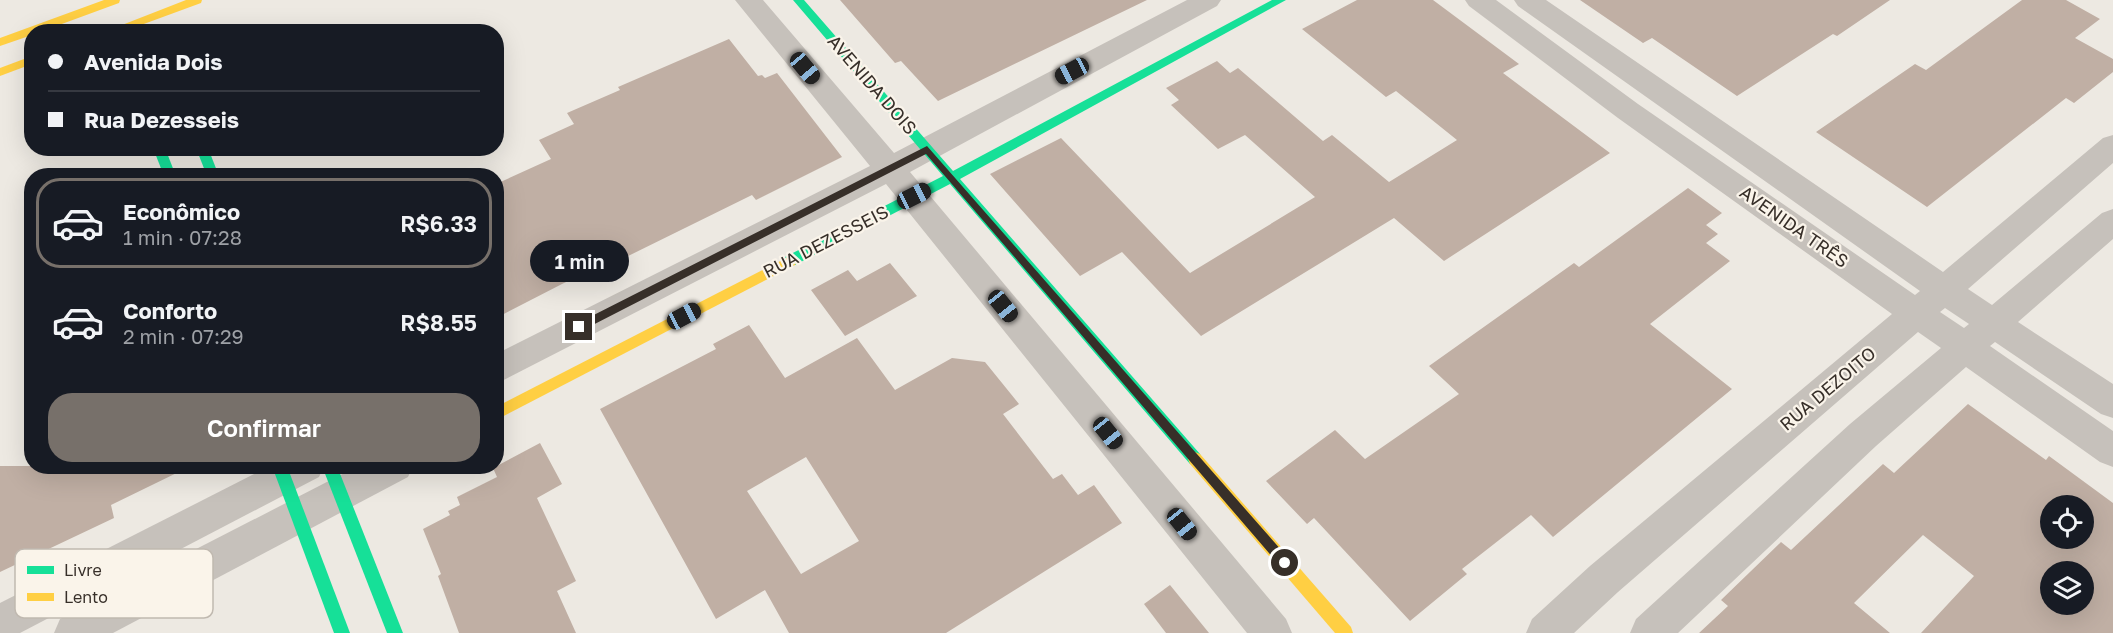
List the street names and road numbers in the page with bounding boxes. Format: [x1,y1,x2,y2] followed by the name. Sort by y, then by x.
[824,30,922,139] street label: AVENIDA DOIS
[1736,181,1853,272] street label: AVENIDA TRÊS
[759,200,892,282] street label: RUA DEZESSEIS
[1775,342,1880,435] street label: RUA DEZOITO

